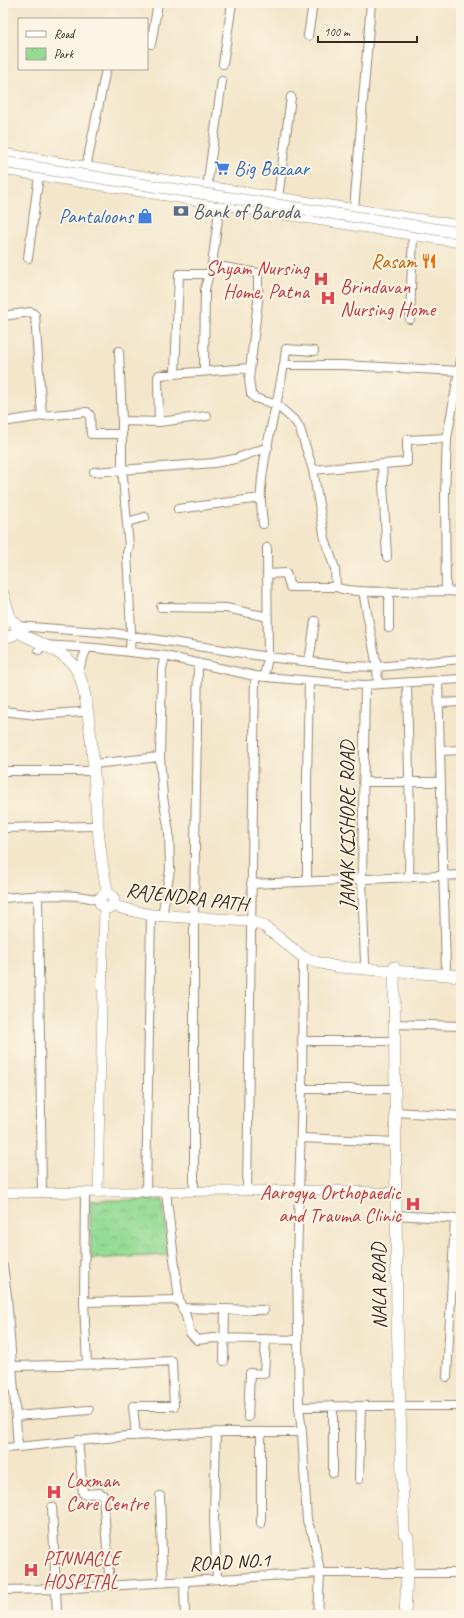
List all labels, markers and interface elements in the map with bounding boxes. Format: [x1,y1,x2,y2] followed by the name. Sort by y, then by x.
[18,18,148,70] legend
[318,18,417,44] scale bar
[324,24,351,40] text: 100 m
[54,26,76,42] text: Road
[54,46,75,62] text: Park
[234,156,311,181] place label: Big Bazaar
[213,159,231,177] supermarket icon: Big Bazaar
[193,199,302,224] place label: Bank of Baroda
[172,202,190,220] bank icon: Bank of Baroda
[59,204,135,229] place label: Pantaloons
[136,207,154,225] shop icon: Pantaloons
[371,249,419,274] place label: Rasam
[420,252,438,270] restaurant icon: Rasam
[205,256,311,304] place label: Shyam Nursing Home, Patna
[312,270,330,288] hospital icon: Shyam Nursing Home, Patna
[340,274,437,322] place label: Brindavan Nursing Home
[319,289,337,307] hospital icon: Brindavan Nursing Home
[335,738,360,910] street label: JANAK KISHORE ROAD
[125,877,252,917] street label: RAJENDRA PATH
[260,1180,402,1228] place label: Aarogya Orthopaedic and Trauma Clinic
[404,1195,422,1213] hospital icon: Aarogya Orthopaedic and Trauma Clinic
[366,1242,392,1329] street label: NALA ROAD
[66,1468,150,1516] place label: Laxman Care Centre
[45,1483,63,1501] hospital icon: Laxman Care Centre
[43,1546,123,1594] place label: PINNACLE HOSPITAL
[189,1547,272,1577] street label: ROAD NO.1
[22,1561,40,1579] hospital icon: PINNACLE HOSPITAL

